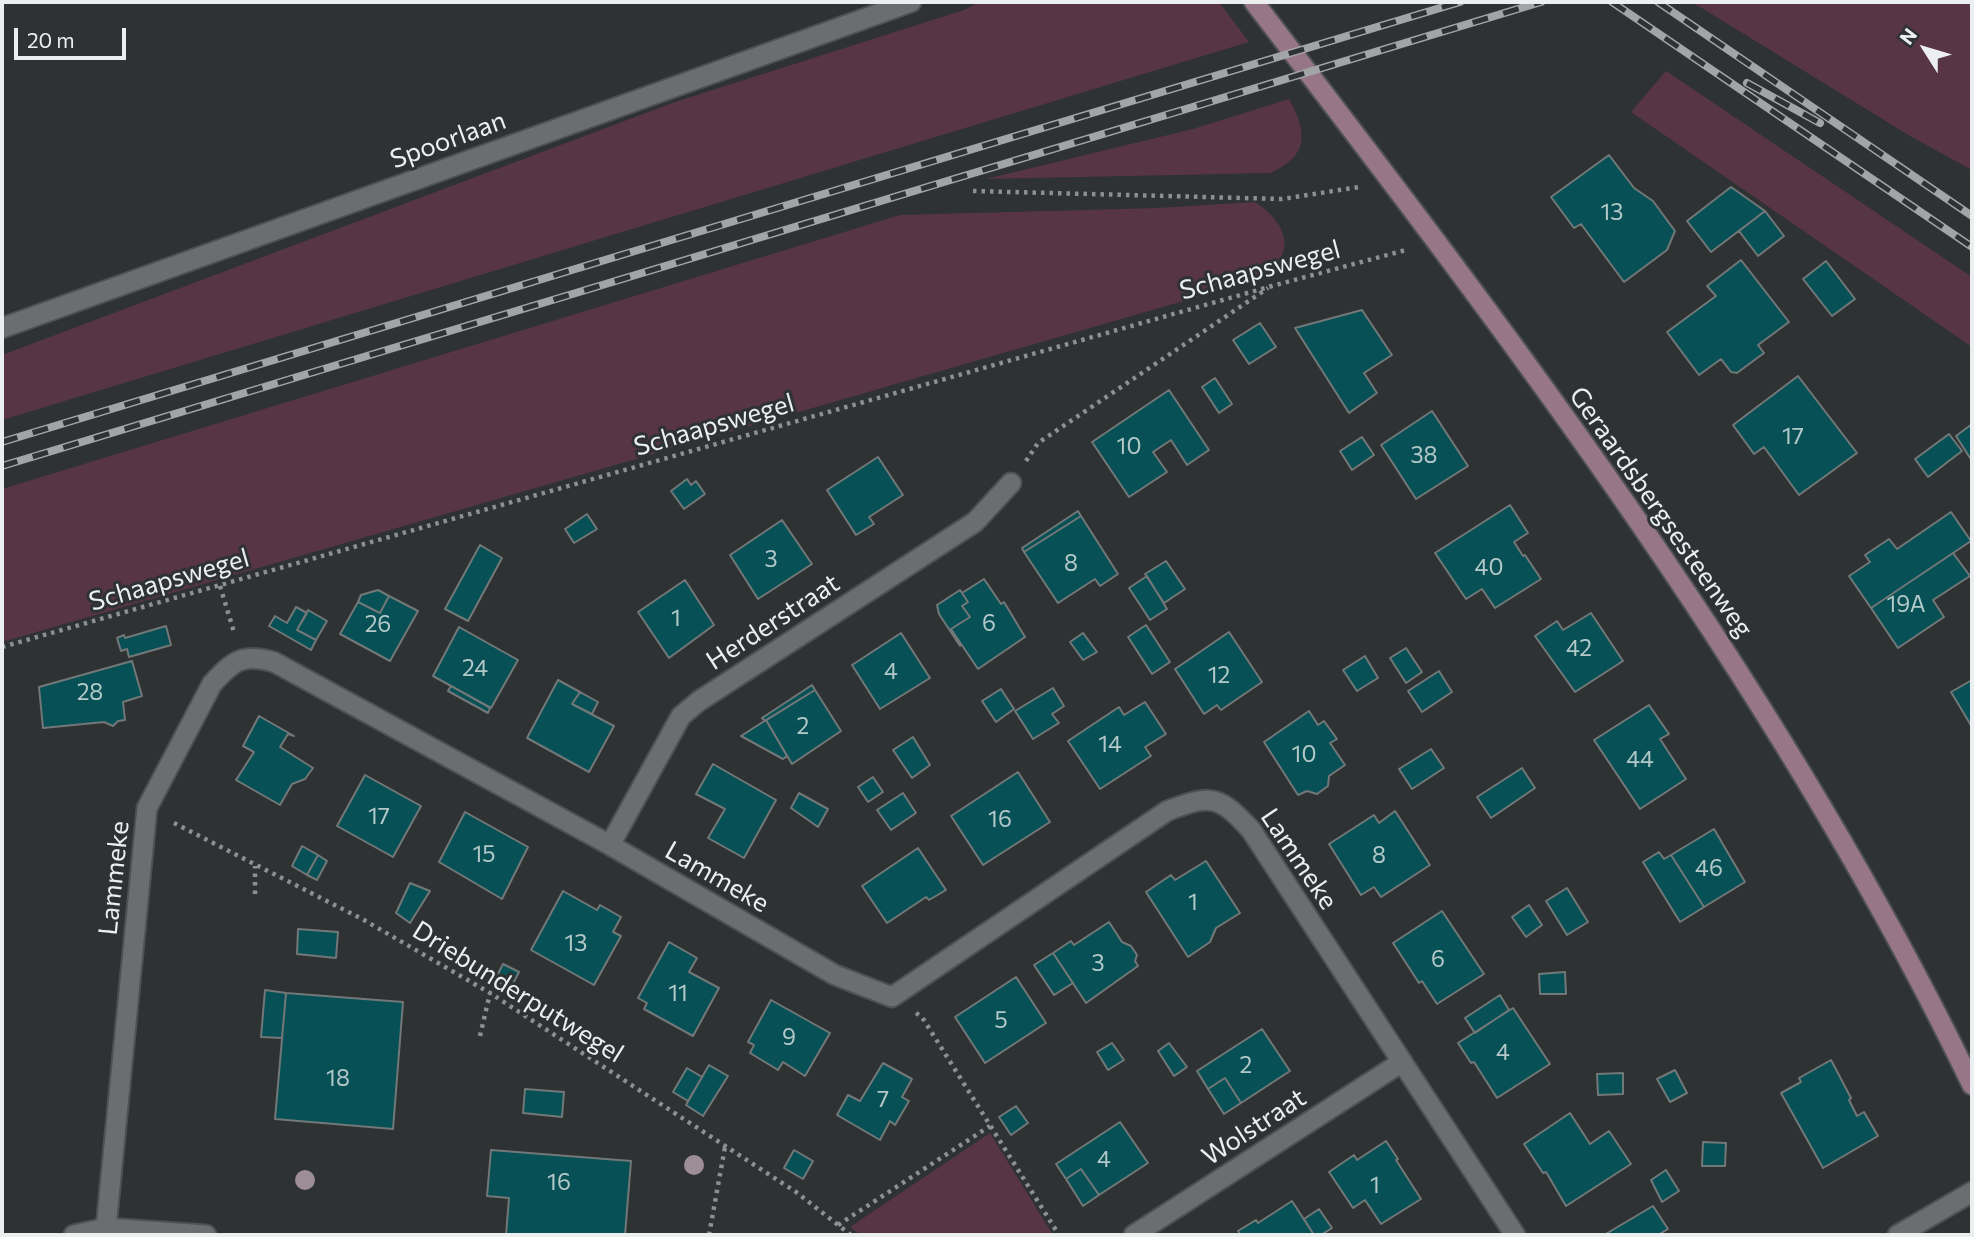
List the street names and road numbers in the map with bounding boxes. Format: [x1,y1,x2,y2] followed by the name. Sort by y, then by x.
[386,105,510,175] street label: Spoorlaan
[1176,234,1344,306] street label: Schaapswegel
[1563,381,1759,643] street label: Geraardsbergsesteenweg
[630,387,798,463] street label: Schaapswegel
[85,542,253,618] street label: Schaapswegel
[701,567,845,677] street label: Herderstraat
[1254,803,1344,915] street label: Lammeke
[92,819,136,937] street label: Lammeke
[659,835,775,919] street label: Lammeke
[407,914,629,1070] street label: Driebunderputwegel
[1196,1082,1312,1172] street label: Wolstraat

